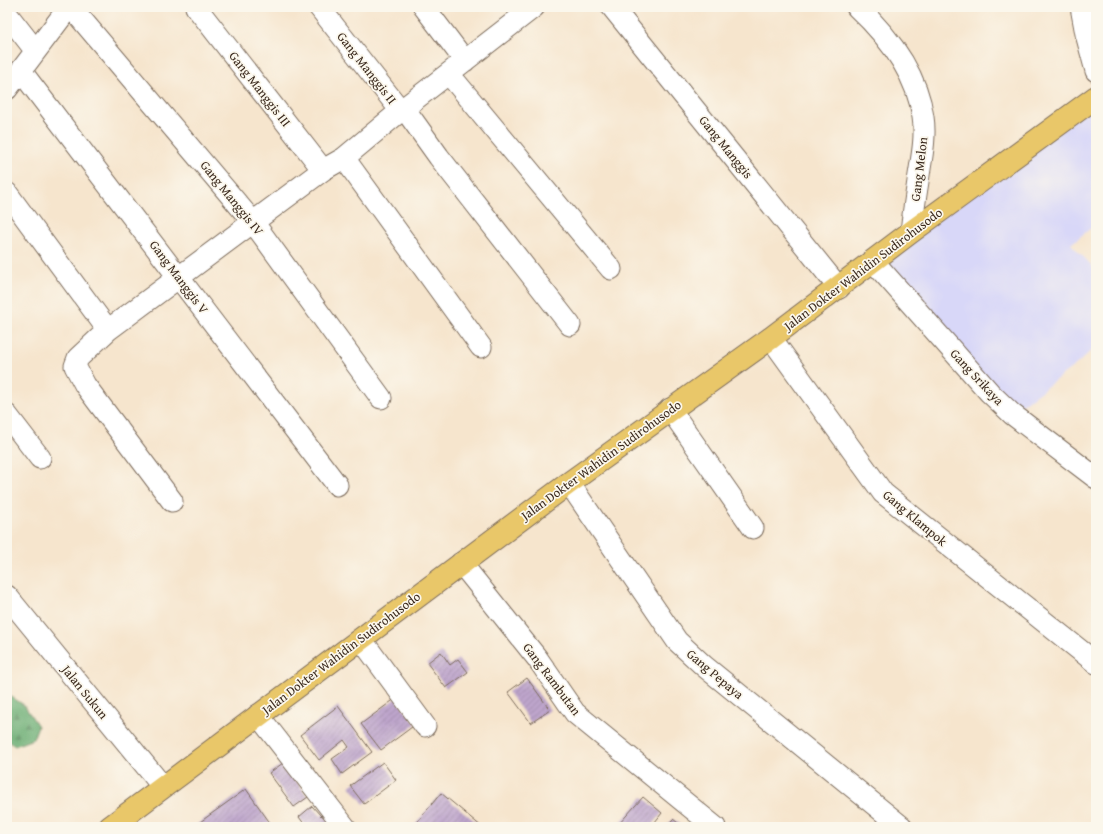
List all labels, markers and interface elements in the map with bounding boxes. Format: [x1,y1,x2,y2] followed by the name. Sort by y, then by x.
[333,28,401,108] street label: Gang Manggis II
[224,47,296,131] street label: Gang Manggis III
[695,111,757,183] street label: Gang Manggis
[906,135,932,202] street label: Gang Melon
[196,156,269,240] street label: Gang Manggis IV
[778,203,947,336] street label: Jalan Dokter Wahidin Sudirohusodo
[145,236,213,318] street label: Gang Manggis V
[946,345,1009,410] street label: Gang Srikaya
[515,395,685,526] street label: Jalan Dokter Wahidin Sudirohusodo
[879,485,952,551] street label: Gang Klampok
[256,587,425,720] street label: Jalan Dokter Wahidin Sudirohusodo
[518,639,586,720] street label: Gang Rambutan
[682,645,748,704] street label: Gang Pepaya
[56,659,113,724] street label: Jalan Sukun

